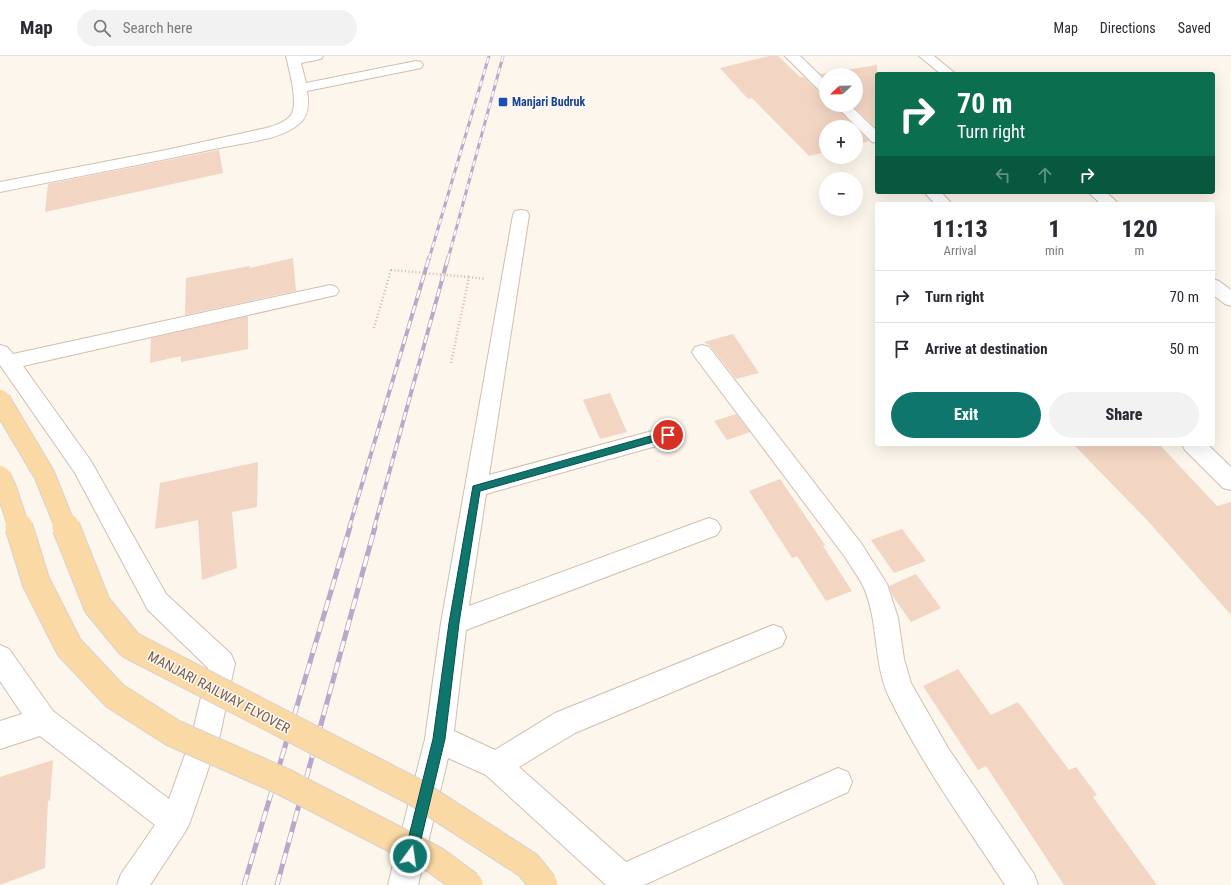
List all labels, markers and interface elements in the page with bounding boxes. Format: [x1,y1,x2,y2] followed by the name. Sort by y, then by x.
[77,10,357,46] search box
[20,16,53,39] text: Map
[91,17,113,39] icon: search
[123,19,193,37] text: Search here
[1054,20,1078,36] text: Map
[1100,20,1156,36] text: Directions
[1178,20,1211,36] text: Saved
[819,68,863,112] north arrow
[819,68,863,216] map controls
[957,87,1013,120] text: 70 m
[891,88,943,140] icon: right
[512,95,585,109] place label: Manjari Budruk
[497,96,509,108] marker: Manjari Budruk
[819,120,863,164] button: +
[957,121,1025,142] text: Turn right
[992,164,1014,186] icon: left
[1034,164,1056,186] icon: ahead
[1076,164,1098,186] icon: right
[819,172,863,216] button: −
[932,215,988,243] text: 11:13
[1048,215,1061,243] text: 1
[1121,215,1158,243] text: 120
[943,243,977,258] text: Arrival
[1045,243,1064,258] text: min
[1135,243,1144,258] text: m
[891,286,913,308] icon: right
[925,288,984,306] text: Turn right
[1169,288,1199,306] text: 70 m
[891,338,913,360] icon: arrive
[925,340,1048,358] text: Arrive at destination
[1169,340,1199,358] text: 50 m
[891,392,1041,438] button: Exit
[1049,392,1199,438] button: Share
[651,418,685,452] pin
[657,424,679,446] icon: arrive
[145,648,293,737] street label: MANJARI RAILWAY FLYOVER
[389,835,431,877] position arrow

